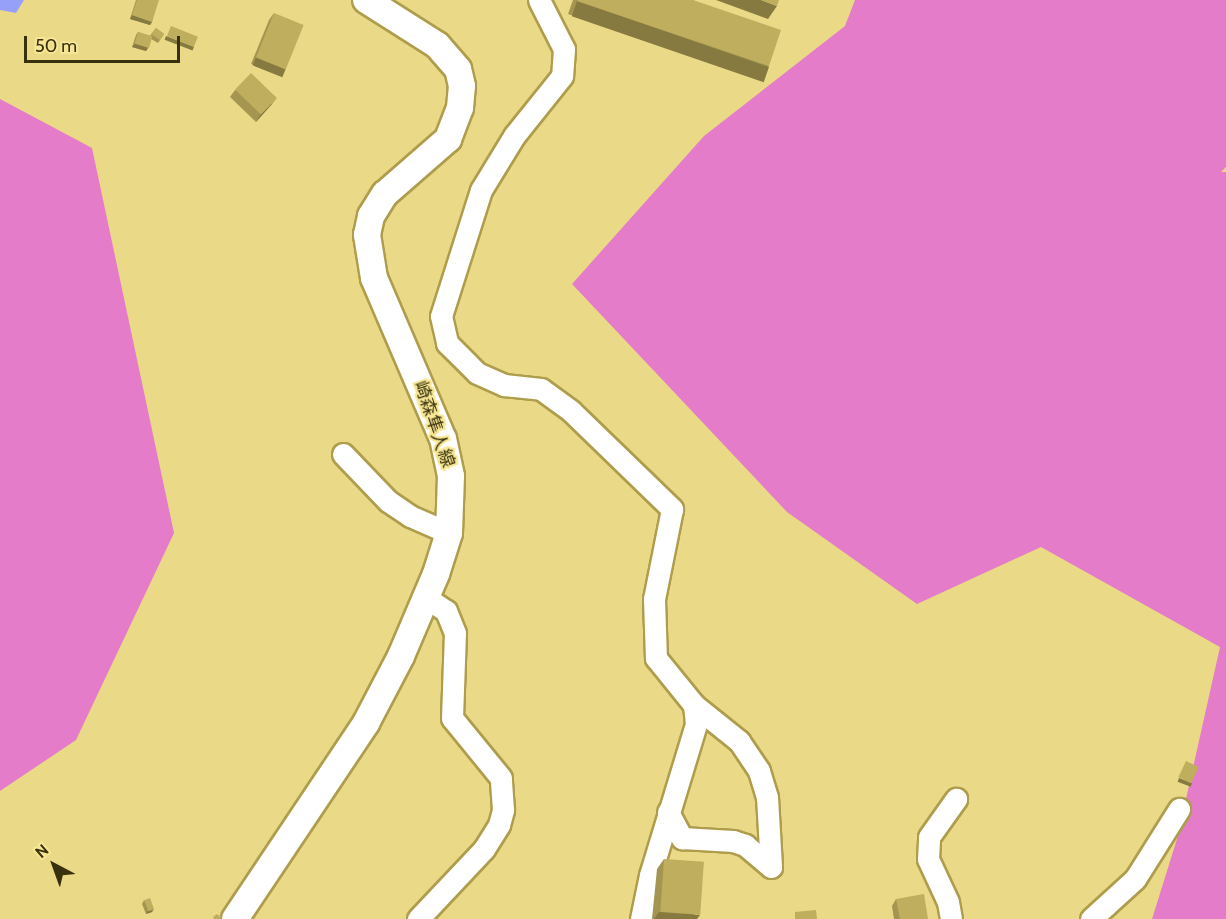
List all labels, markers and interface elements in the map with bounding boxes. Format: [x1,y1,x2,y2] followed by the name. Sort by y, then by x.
[27,24,183,62] scale bar
[35,35,77,57] text: 50 m
[409,378,459,470] street label: 崎森隼人線
[24,835,84,895] north arrow
[31,840,52,862] text: N

